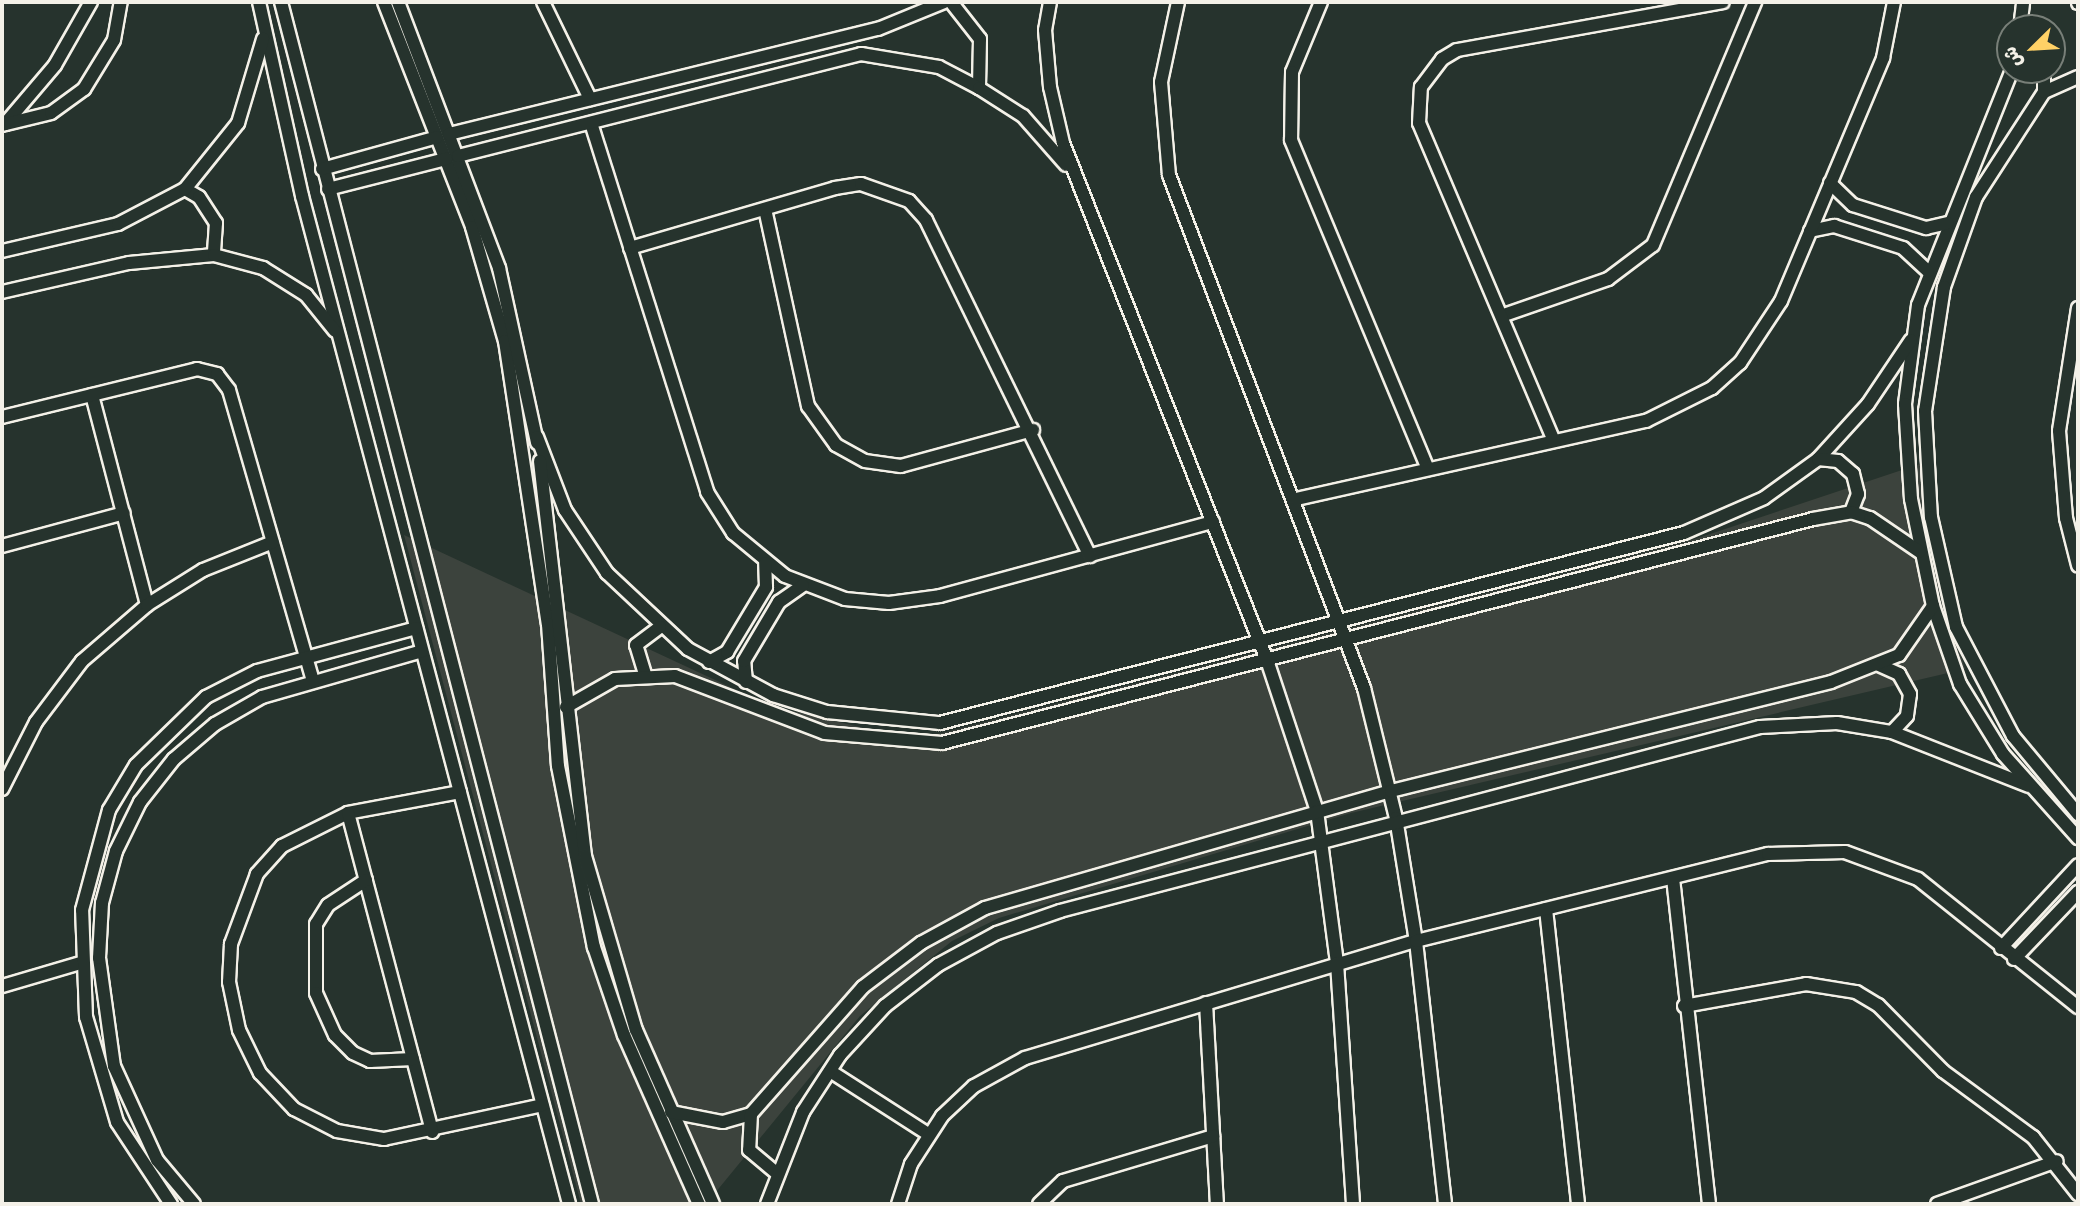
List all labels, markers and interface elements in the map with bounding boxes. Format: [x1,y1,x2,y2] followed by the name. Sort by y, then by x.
[1996,14,2066,84] north arrow
[1998,42,2029,72] text: ش

